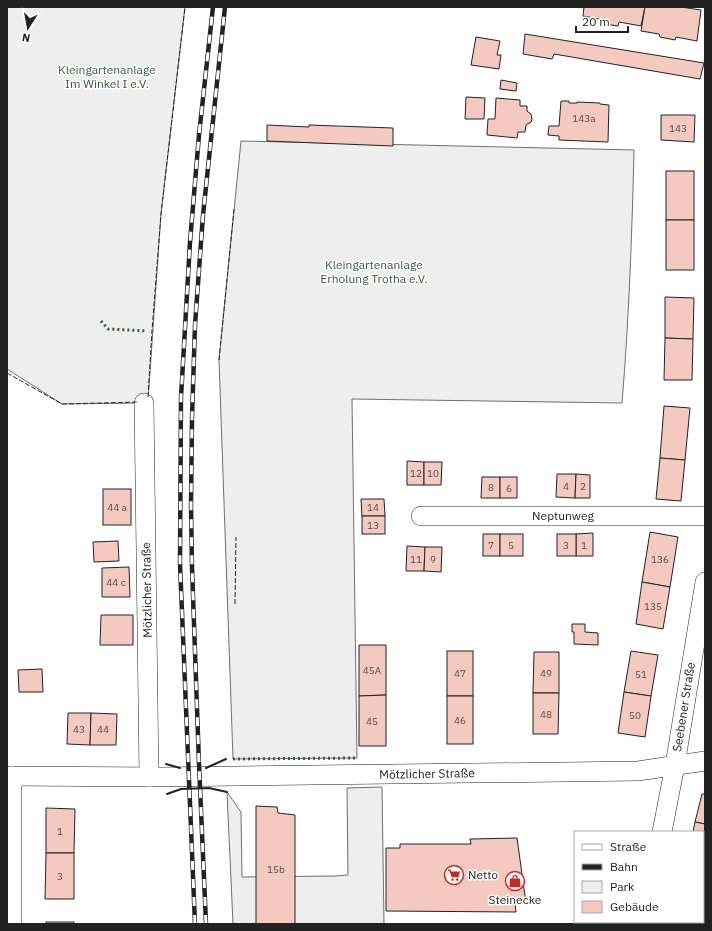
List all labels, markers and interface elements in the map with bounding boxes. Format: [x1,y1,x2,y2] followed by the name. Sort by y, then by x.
[8,8,48,48] north arrow
[576,8,628,34] scale bar
[582,14,610,29] text: 20 m
[21,30,31,45] text: N
[58,62,156,91] park label: Kleingartenanlage Im Winkel I e.V.
[572,112,596,125] house number: 143a
[669,122,687,135] house number: 143
[320,257,428,286] park label: Kleingartenanlage Erholung Trotha e.V.
[410,467,422,480] house number: 12
[427,467,439,480] house number: 10
[563,480,569,493] house number: 4
[580,480,586,493] house number: 2
[488,481,494,494] house number: 8
[506,482,512,495] house number: 6
[107,501,128,514] house number: 44 a
[367,501,379,514] house number: 14
[532,508,595,523] street label: Neptunweg
[367,519,379,532] house number: 13
[488,539,494,552] house number: 7
[508,539,514,552] house number: 5
[563,539,569,552] house number: 3
[581,539,587,552] house number: 1
[138,542,155,638] street label: Mötzlicher Straße
[410,553,422,566] house number: 11
[430,553,436,566] house number: 9
[651,553,669,566] house number: 136
[106,576,126,589] house number: 44 c
[644,600,662,613] house number: 135
[669,661,698,753] street label: Seebener Straße
[363,664,382,677] house number: 45A
[454,667,466,680] house number: 47
[540,667,552,680] house number: 49
[635,668,647,681] house number: 51
[540,708,552,721] house number: 48
[629,709,641,722] house number: 50
[454,714,466,727] house number: 46
[366,715,378,728] house number: 45
[73,723,85,736] house number: 43
[97,723,109,736] house number: 44
[379,765,475,782] street label: Mötzlicher Straße
[57,825,63,838] house number: 1
[574,831,704,923] legend
[610,839,647,854] text: Straße
[610,859,638,874] text: Bahn
[267,863,285,876] house number: 15b
[443,864,465,886] supermarket icon: Netto
[468,867,498,882] place label: Netto
[57,870,63,883] house number: 3
[504,870,526,892] shop icon: Steinecke
[610,879,635,894] text: Park
[489,892,542,907] place label: Steinecke
[610,899,659,914] text: Gebäude

